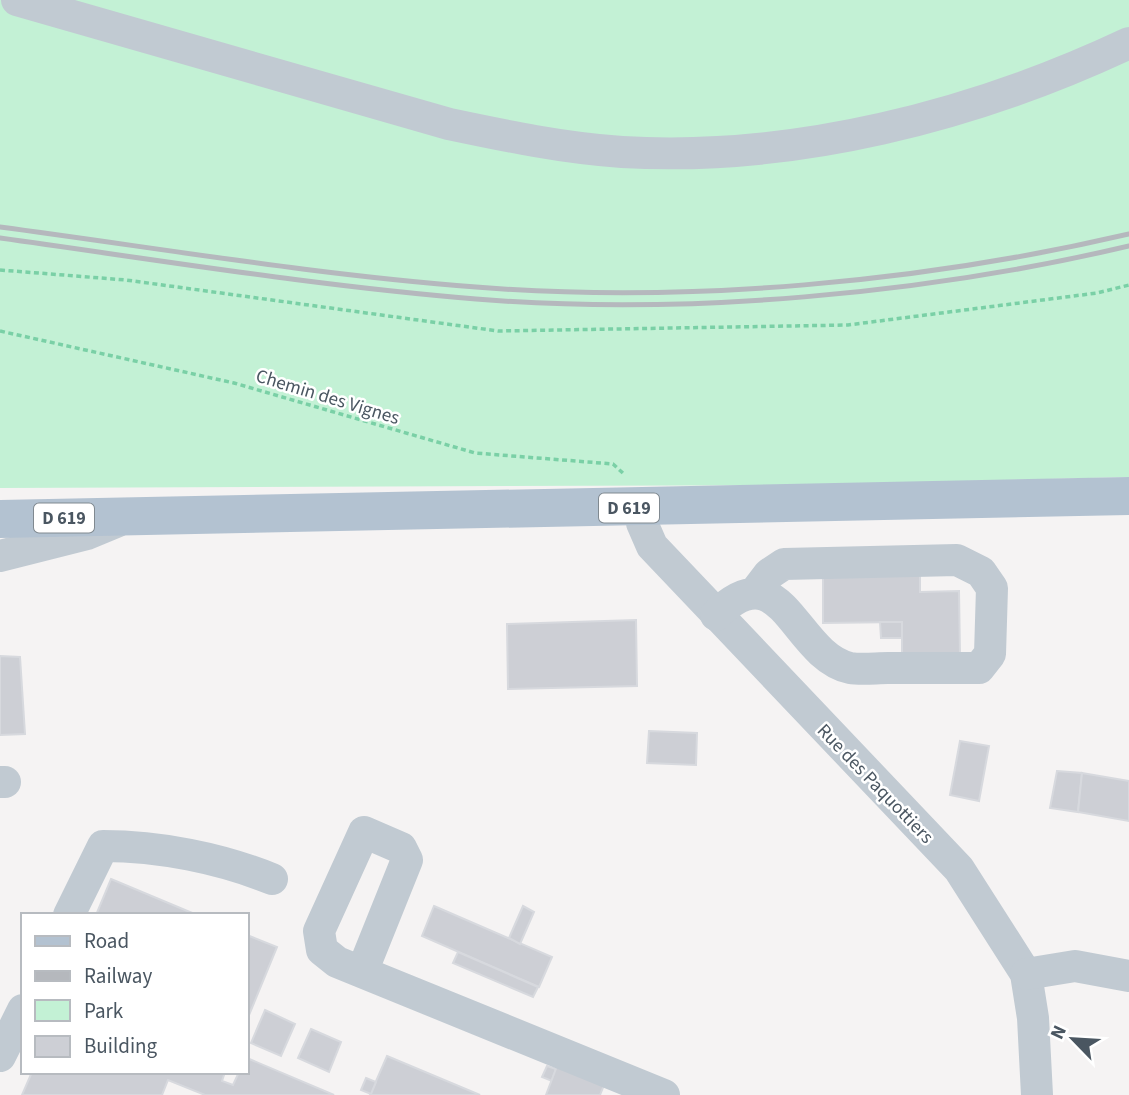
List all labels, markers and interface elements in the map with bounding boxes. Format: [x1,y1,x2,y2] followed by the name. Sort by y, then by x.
[252,363,403,432] street label: Chemin des Vignes
[599,494,659,522] road number: D 619
[34,504,94,532] road number: D 619
[810,718,939,850] street label: Rue des Paquottiers
[21,913,248,1074] legend
[84,926,129,956] text: Road
[84,961,152,991] text: Railway
[84,996,124,1026] text: Park
[1038,1004,1108,1074] north arrow
[1044,1021,1074,1044] text: N
[84,1031,158,1061] text: Building

